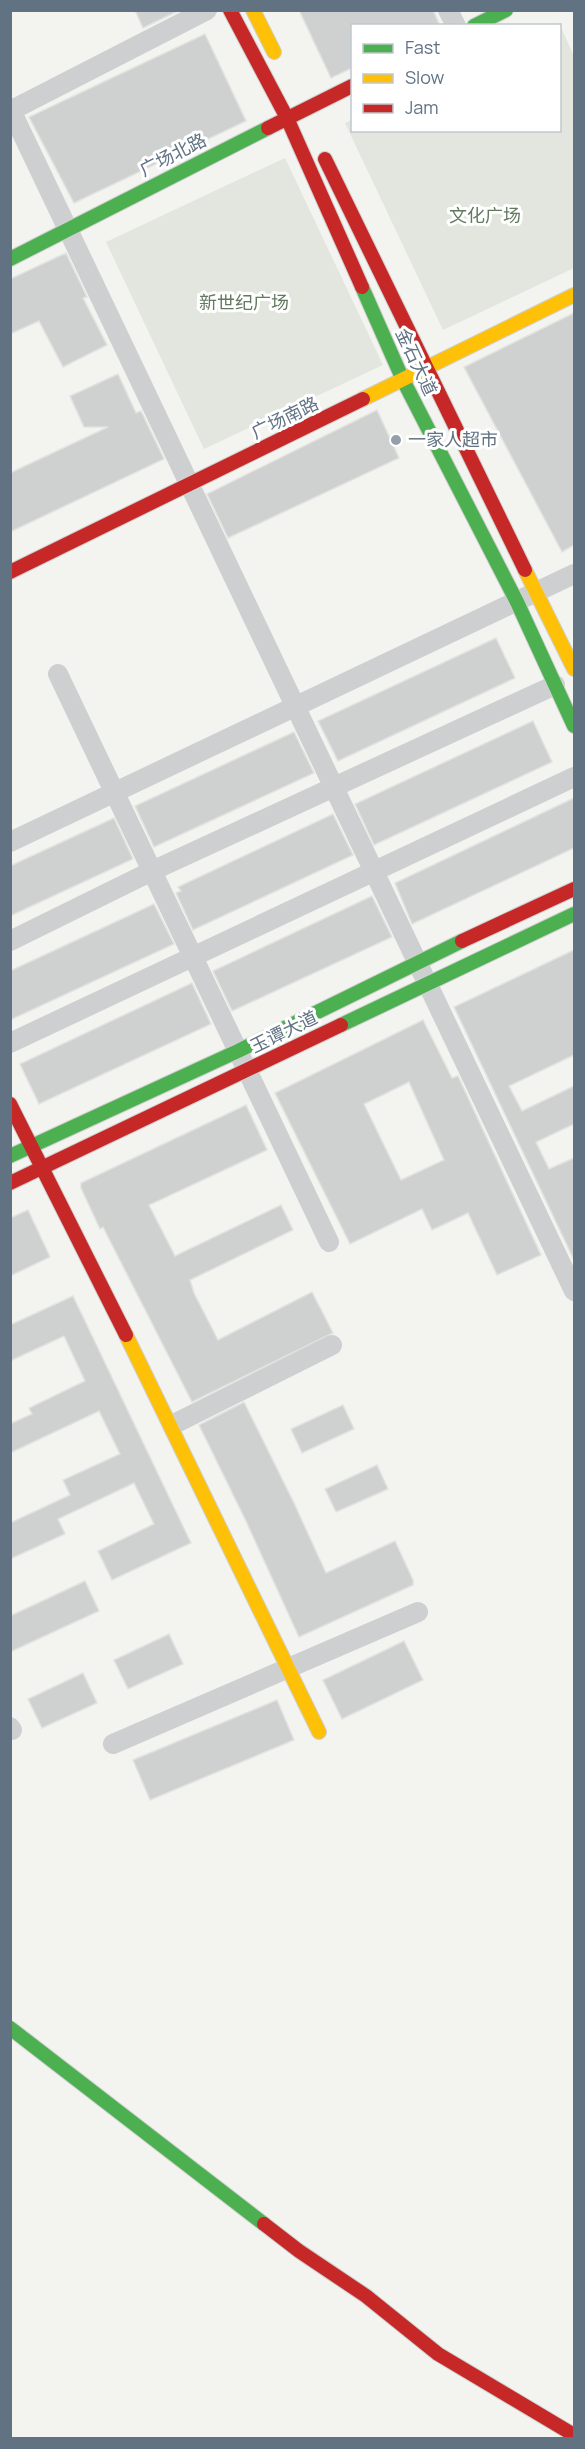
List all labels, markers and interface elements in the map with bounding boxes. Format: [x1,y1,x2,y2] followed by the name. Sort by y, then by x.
[351,24,561,132] legend
[405,35,440,59] text: Fast
[405,65,445,89] text: Slow
[405,95,439,119] text: Jam
[135,127,210,181] street label: 广场北路
[449,203,521,227] park label: 文化广场
[199,290,289,314] park label: 新世纪广场
[391,324,443,399] street label: 金石大道
[247,391,322,444] street label: 广场南路
[408,427,498,451] place label: 一家人超市
[389,433,403,447] marker: 一家人超市
[246,1005,321,1058] street label: 玉谭大道

